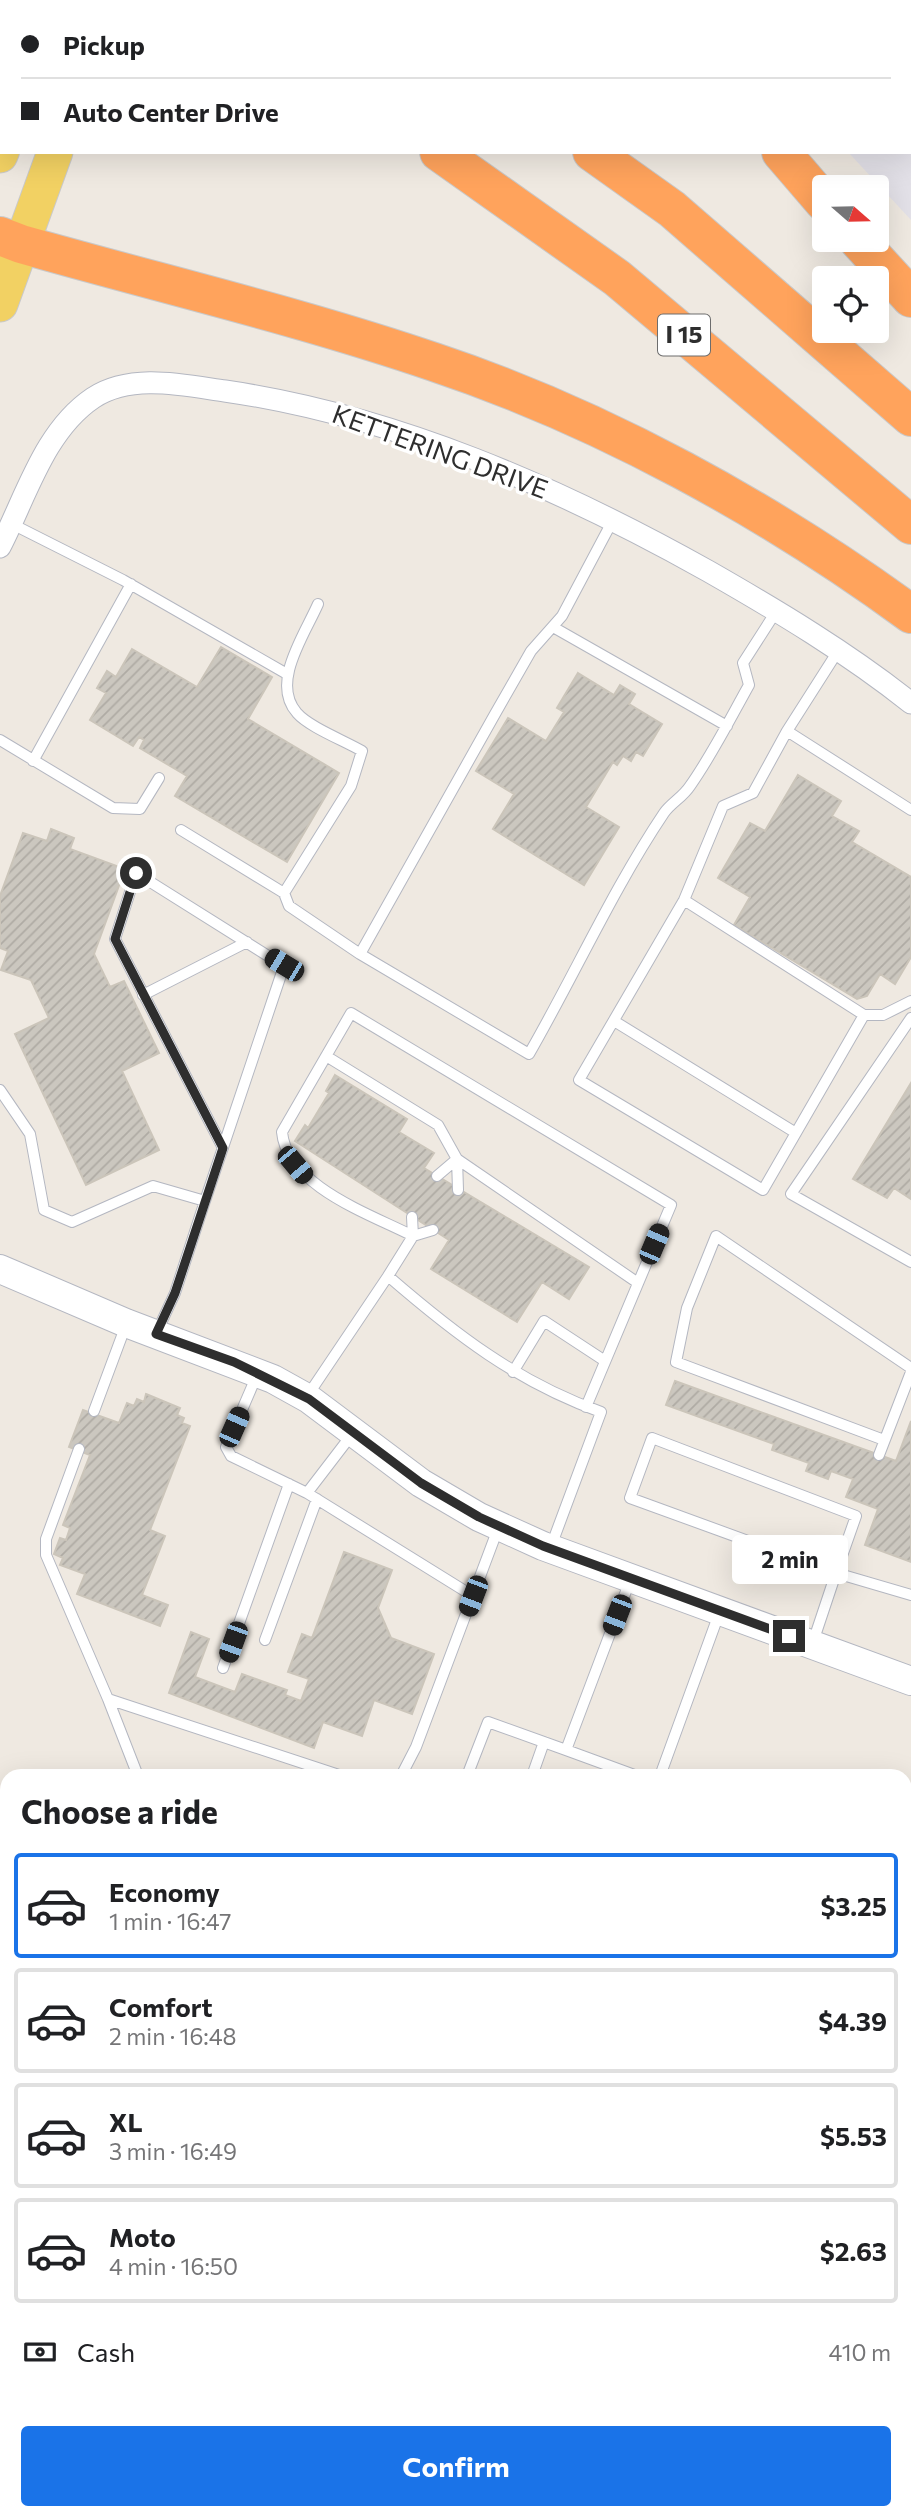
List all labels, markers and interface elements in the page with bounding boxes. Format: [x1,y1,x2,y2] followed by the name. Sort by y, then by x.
[63,29,145,60] text: Pickup
[63,96,279,127] text: Auto Center Drive
[812,175,889,252] north arrow
[812,175,889,343] map controls
[812,266,889,343] button: locate
[658,314,710,356] road number: I 15
[329,397,553,504] street label: KETTERING DRIVE
[120,857,152,889] route start
[261,945,308,985] car
[274,1142,317,1188] car
[637,1221,672,1267] car
[216,1404,253,1450] car
[731,1534,847,1584] callout: 2 min
[761,1545,819,1573] text: 2 min
[456,1573,491,1619] car
[600,1592,635,1638] car
[216,1619,251,1665] car
[773,1620,805,1652] route end
[21,1791,218,1831] text: Choose a ride
[25,1874,88,1937] icon: car
[109,1876,220,1907] text: Economy
[820,1890,887,1921] text: $3.25
[109,1907,231,1935] text: 1 min · 16:47
[25,1989,88,2052] icon: car
[109,1991,212,2022] text: Comfort
[818,2005,887,2036] text: $4.39
[109,2022,237,2050] text: 2 min · 16:48
[25,2104,88,2167] icon: car
[109,2106,143,2137] text: XL
[820,2120,887,2151] text: $5.53
[109,2137,237,2165] text: 3 min · 16:49
[25,2219,88,2282] icon: car
[109,2221,176,2252] text: Moto
[820,2235,887,2266] text: $2.63
[109,2252,238,2280] text: 4 min · 16:50
[21,2333,59,2371] icon: cash
[77,2336,135,2367] text: Cash
[829,2338,891,2366] text: 410 m
[21,2426,891,2506] button: Confirm

